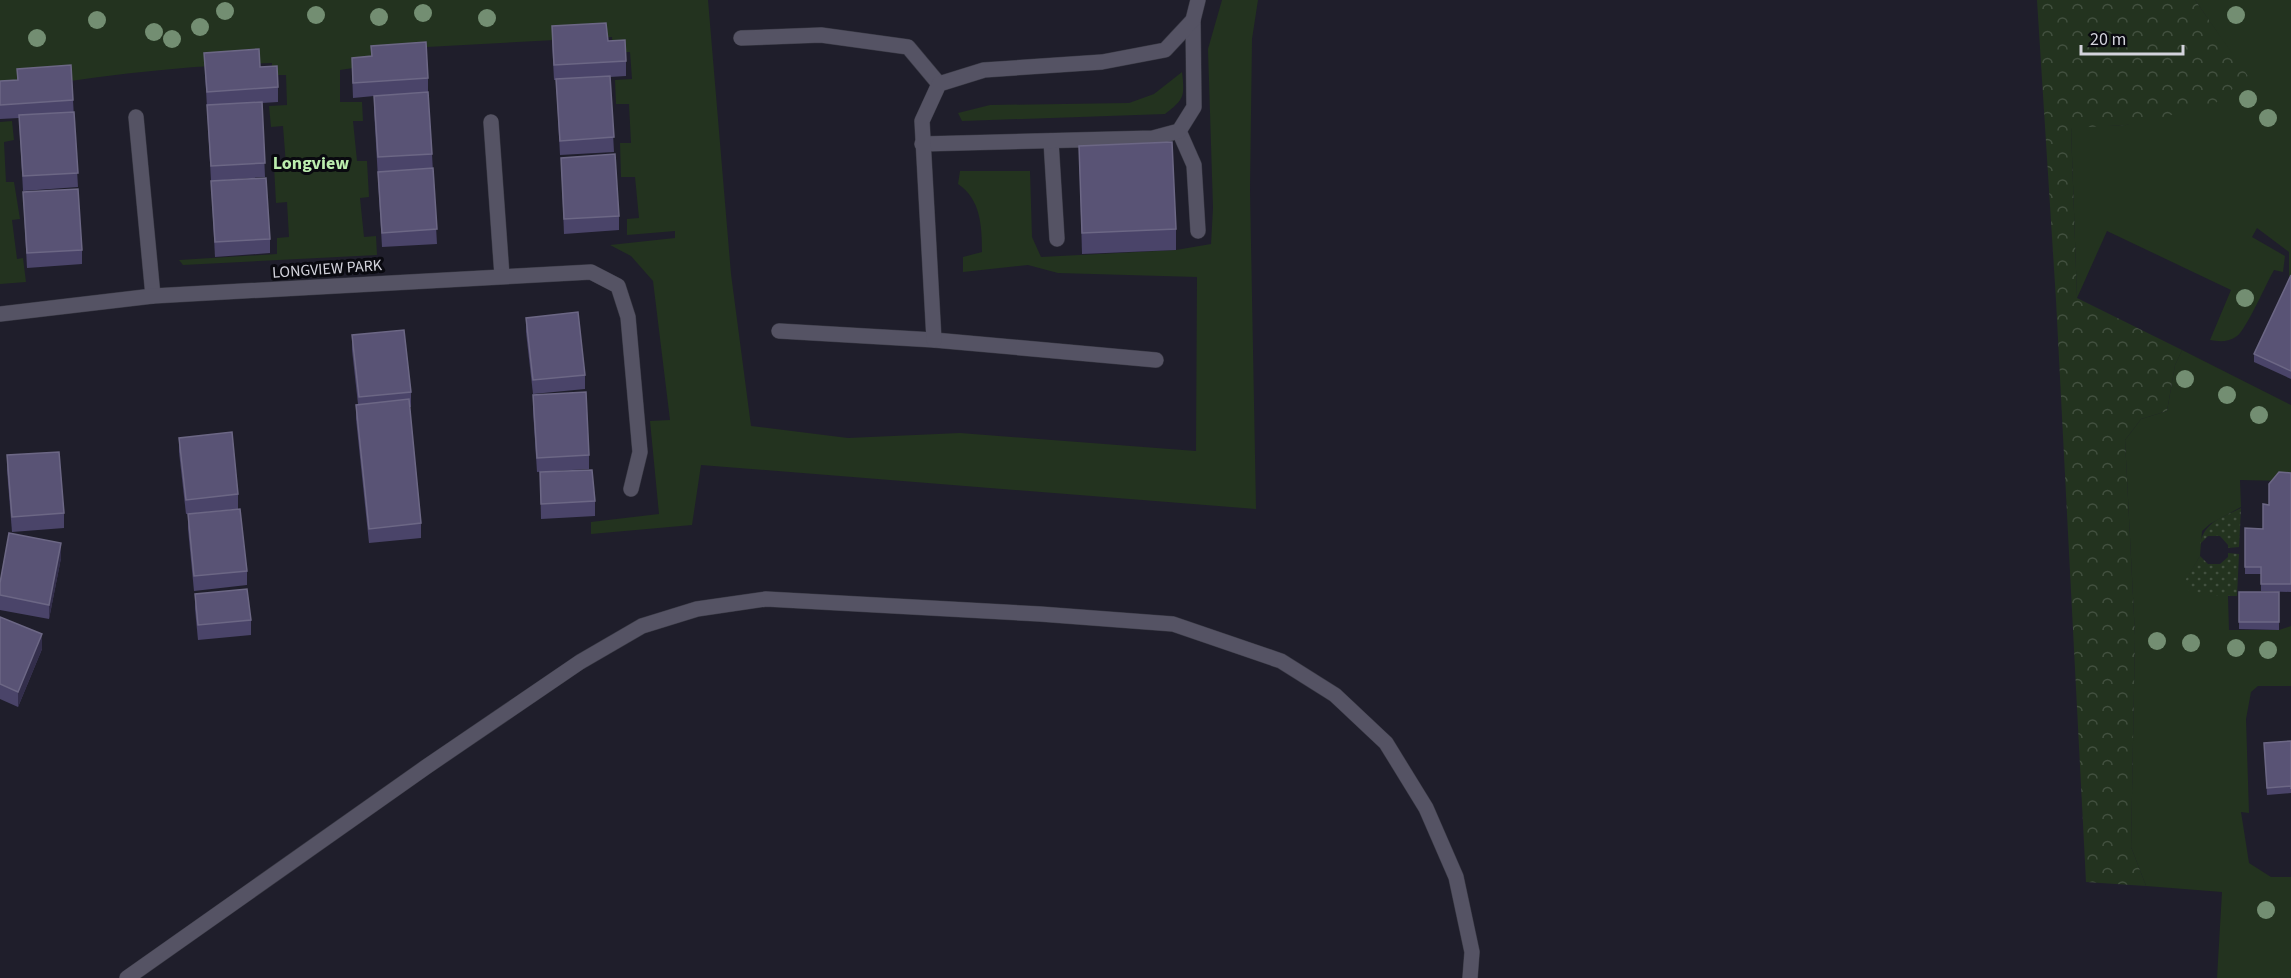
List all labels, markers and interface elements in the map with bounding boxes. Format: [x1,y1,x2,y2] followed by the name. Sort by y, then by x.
[2081,18,2183,56] scale bar
[2090,27,2126,52] text: 20 m
[273,151,349,176] district label: Longview
[271,254,383,284] street label: LONGVIEW PARK

